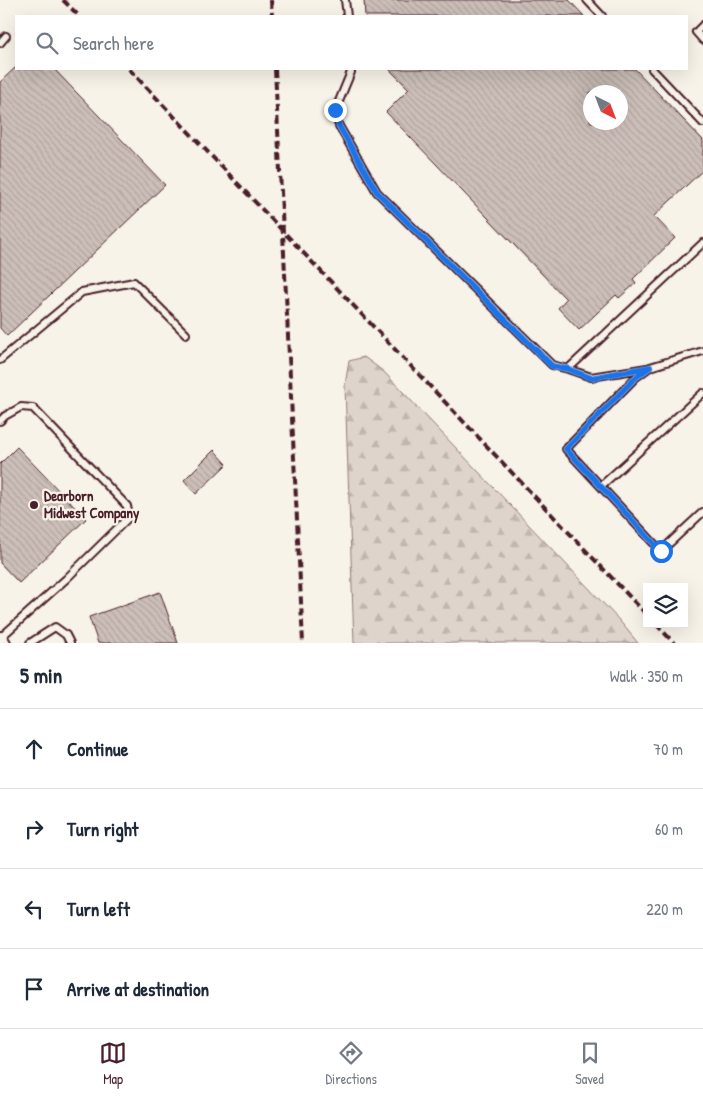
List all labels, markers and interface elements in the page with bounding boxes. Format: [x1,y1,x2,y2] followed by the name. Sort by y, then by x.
[15,15,688,70] search box
[33,29,61,57] icon: search
[73,30,154,56] text: Search here
[583,85,628,130] north arrow
[324,99,347,122] route end
[44,485,140,524] place label: Dearborn Midwest Company
[28,499,40,511] marker: Dearborn Midwest Company
[650,540,673,563] route start
[643,583,688,628] map controls
[643,583,688,628] button: layers
[20,661,62,690] text: 5 min
[610,665,683,687] text: Walk · 350 m
[20,735,48,763] icon: ahead
[67,736,128,762] text: Continue
[653,738,683,760] text: 70 m
[20,815,48,843] icon: right
[67,816,138,842] text: Turn right
[655,818,683,840] text: 60 m
[20,895,48,923] icon: left
[67,896,130,922] text: Turn left
[646,898,683,920] text: 220 m
[20,975,48,1003] icon: arrive
[67,976,209,1002] text: Arrive at destination
[99,1039,127,1088] tab: Map
[325,1039,377,1088] tab: Directions
[575,1039,604,1088] tab: Saved

